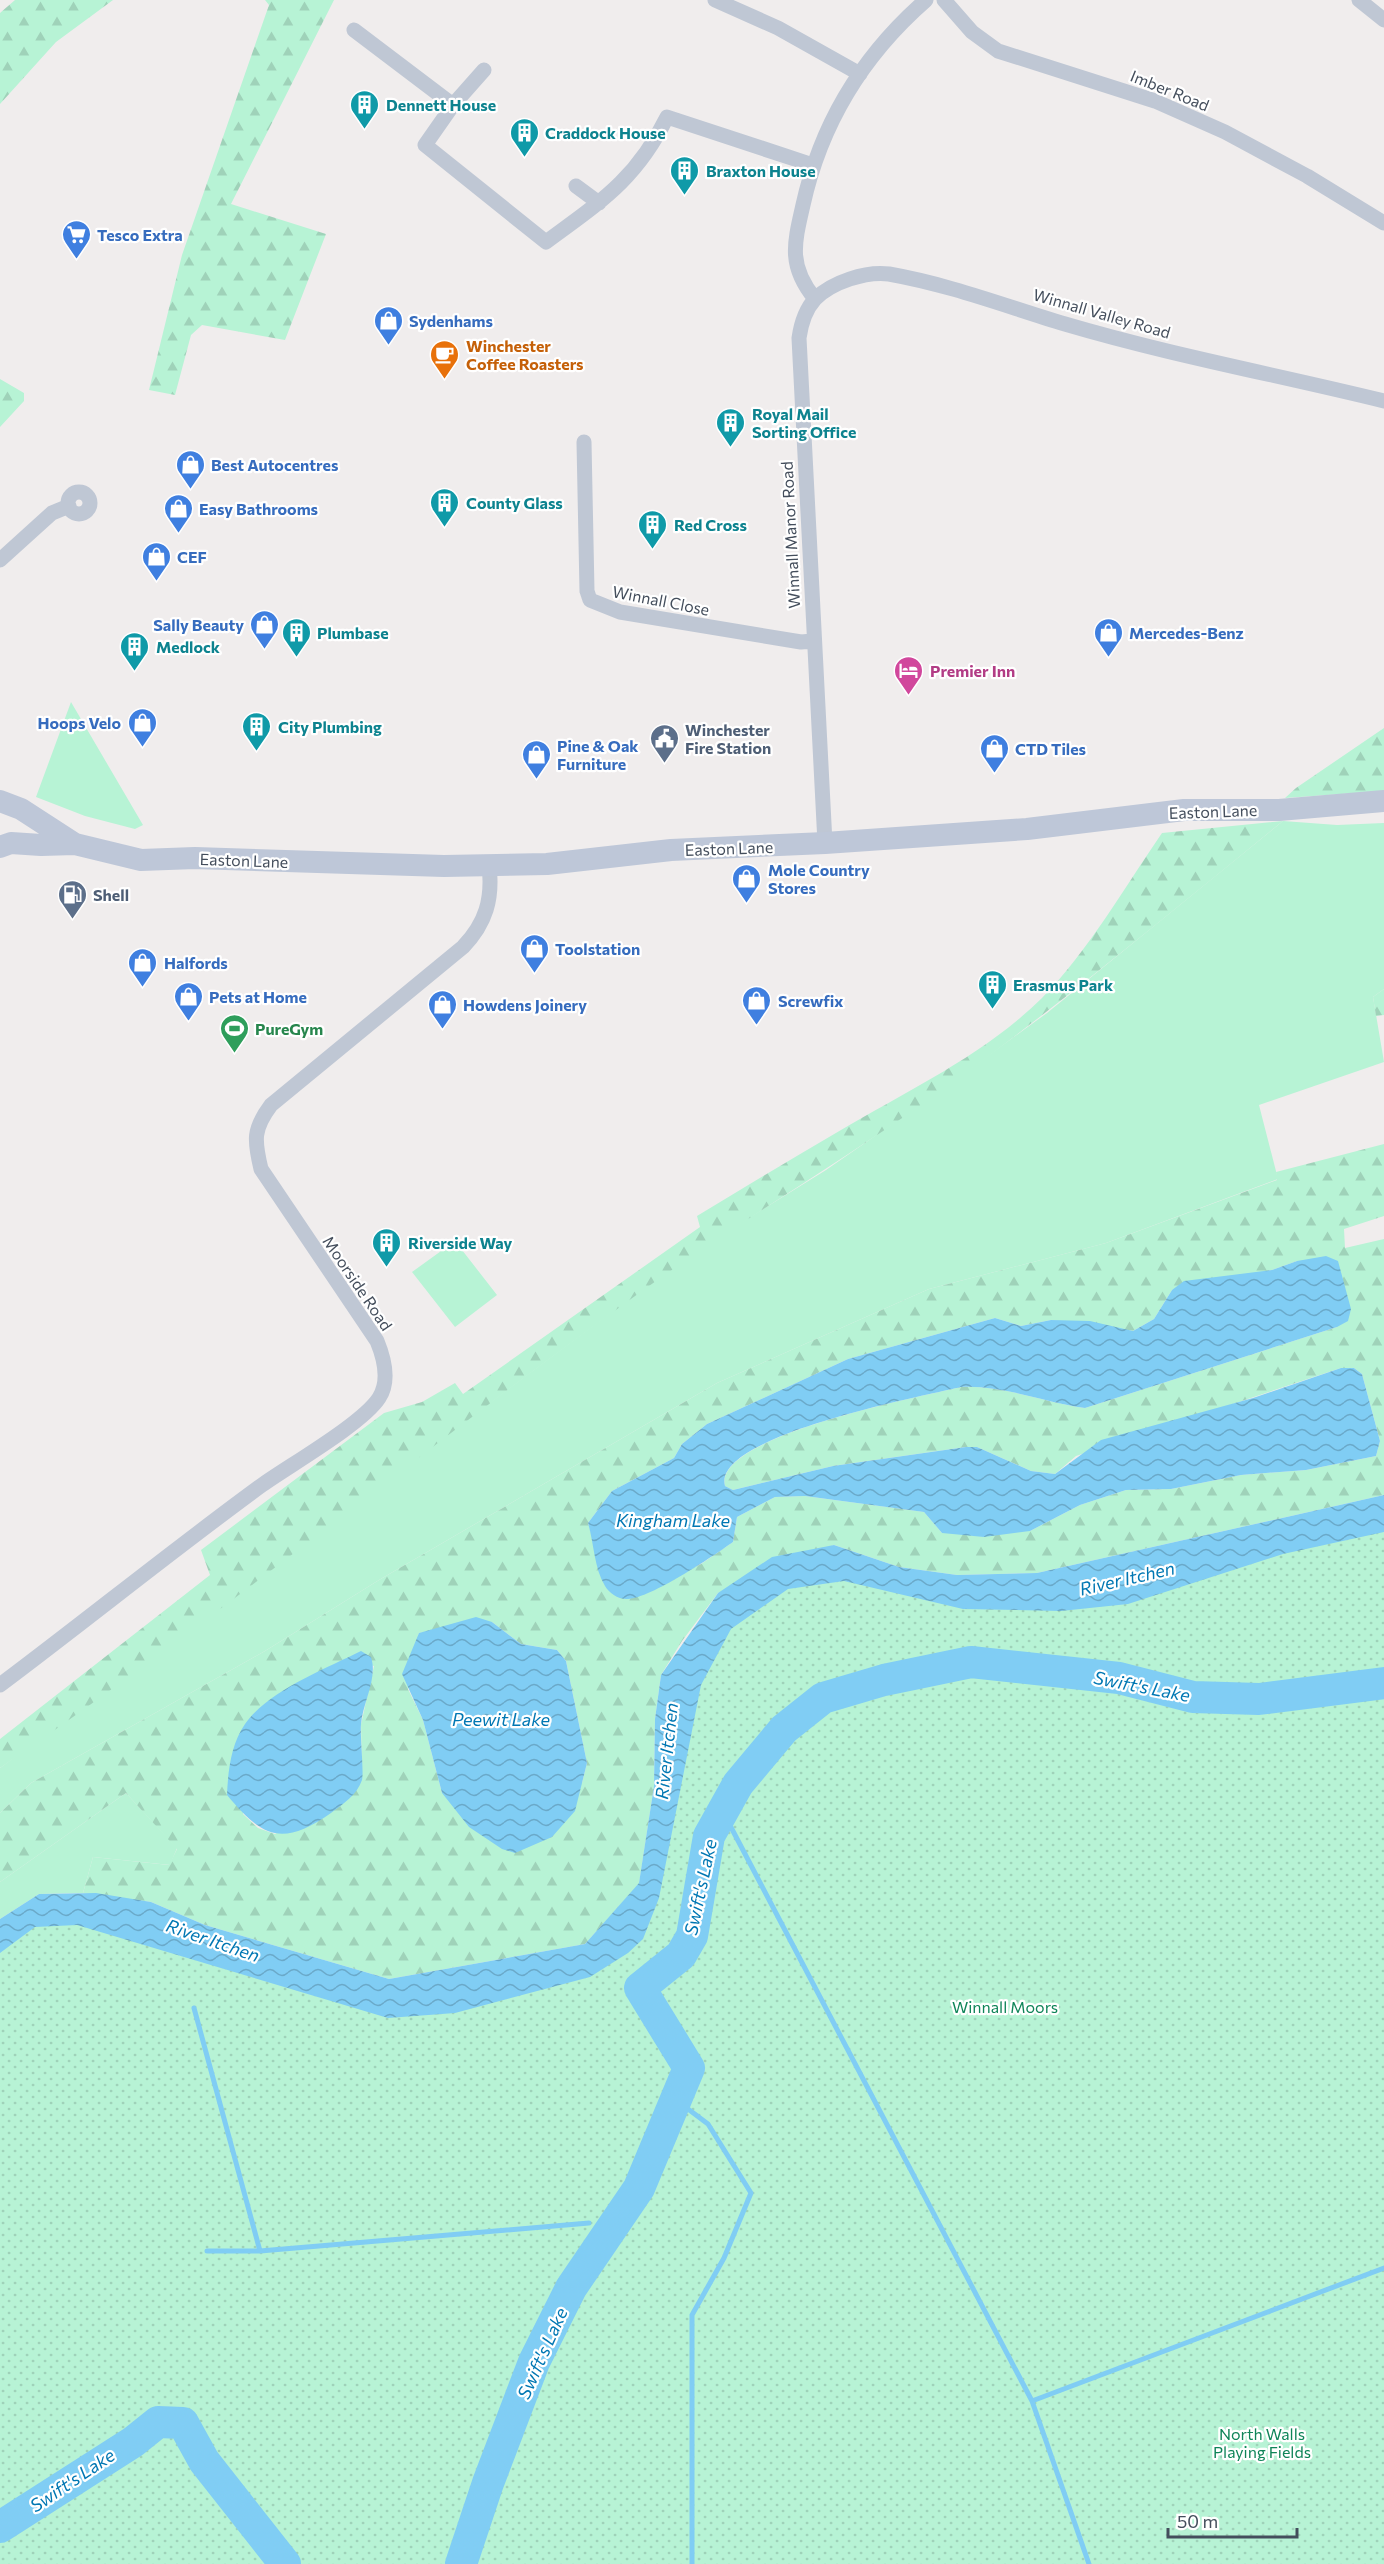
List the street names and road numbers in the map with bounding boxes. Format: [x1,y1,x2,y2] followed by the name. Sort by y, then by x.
[1128,66,1212,114] street label: Imber Road
[1031,284,1173,342] street label: Winnall Valley Road
[777,461,803,609] street label: Winnall Manor Road
[611,581,711,619] street label: Winnall Close
[1168,800,1258,822] street label: Easton Lane
[684,837,774,859] street label: Easton Lane
[199,849,289,871] street label: Easton Lane
[319,1232,397,1334] street label: Moorside Road

